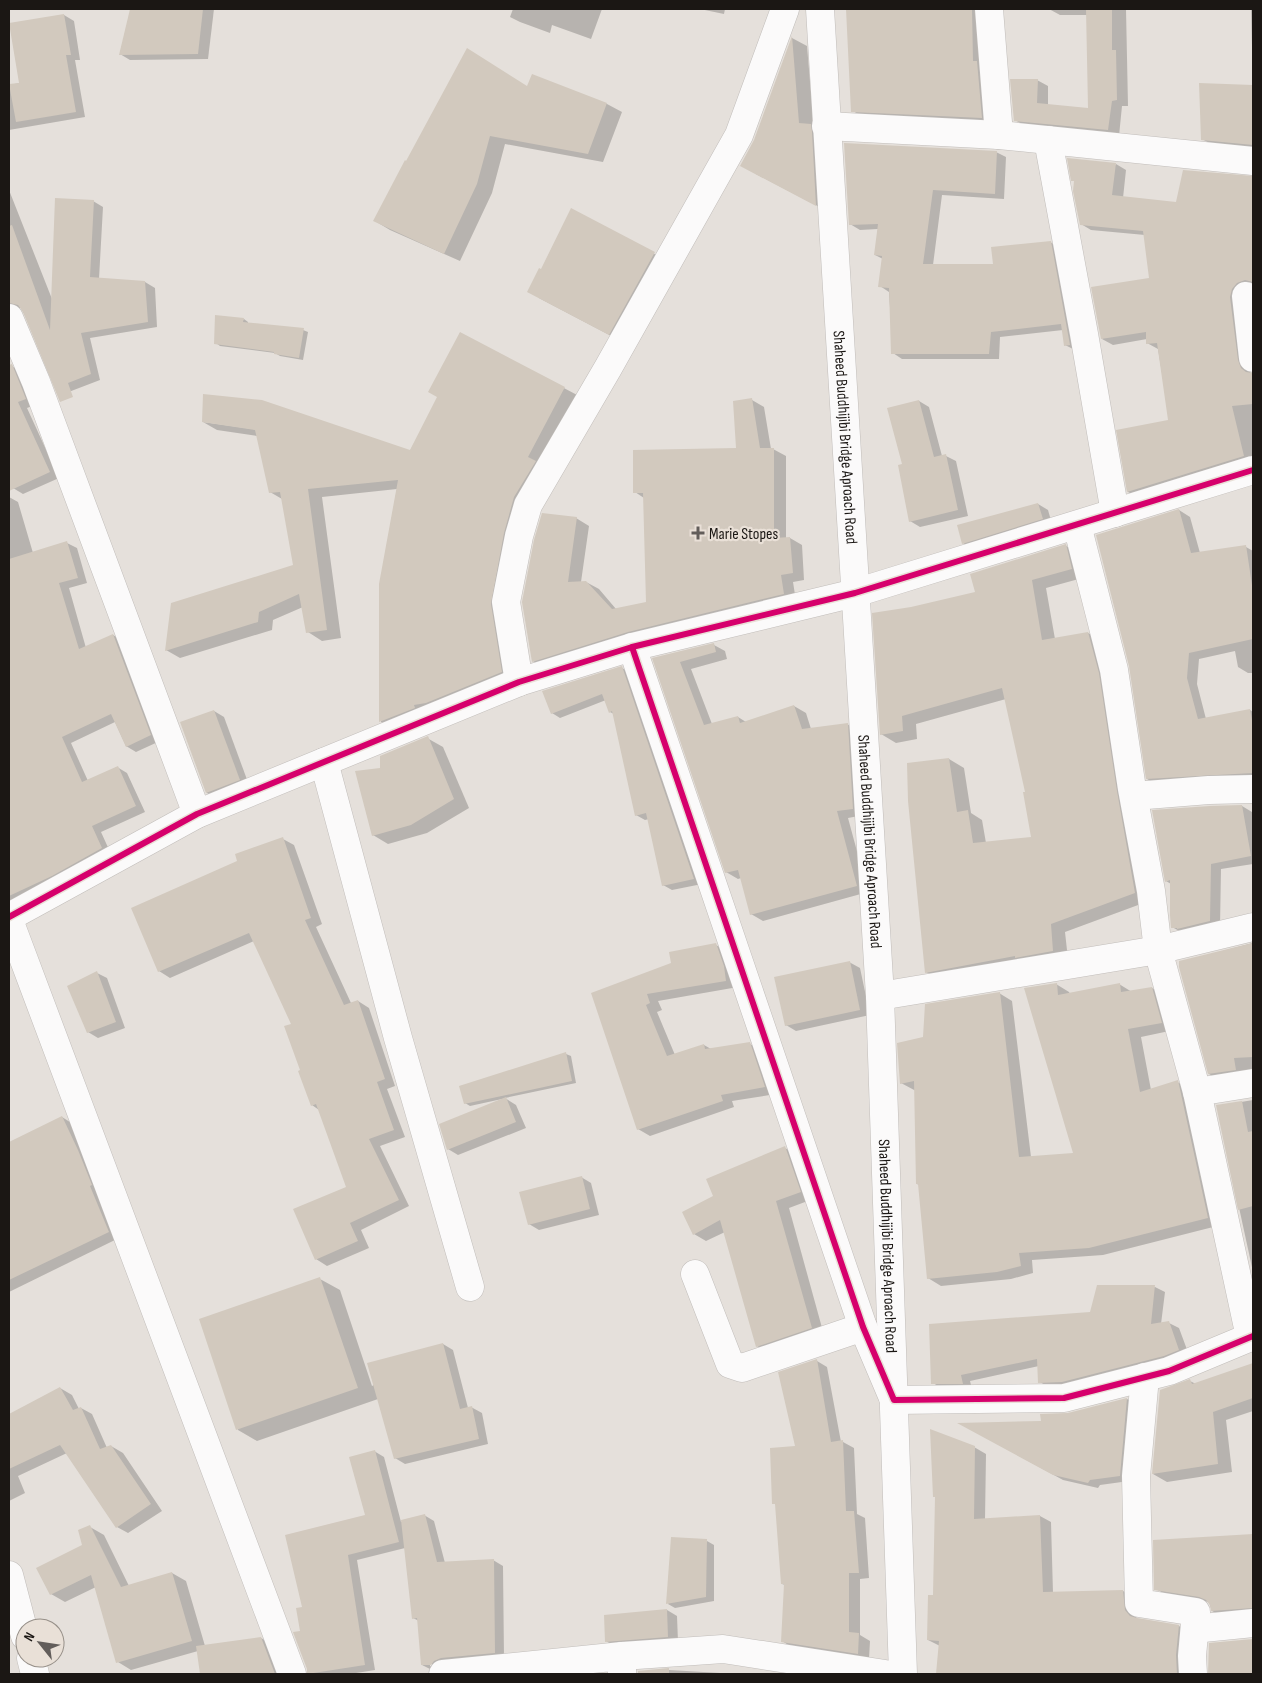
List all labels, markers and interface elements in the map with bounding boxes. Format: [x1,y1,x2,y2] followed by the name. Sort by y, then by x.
[829,330,861,545] street label: Shaheed Buddhijibi Bridge Aproach Road
[709,525,779,544] place label: Marie Stopes
[691,526,705,540] marker: Marie Stopes
[853,734,885,949] street label: Shaheed Buddhijibi Bridge Aproach Road
[874,1139,900,1353] street label: Shaheed Buddhijibi Bridge Aproach Road
[15,1618,65,1668] north arrow
[20,1629,38,1644] text: N

